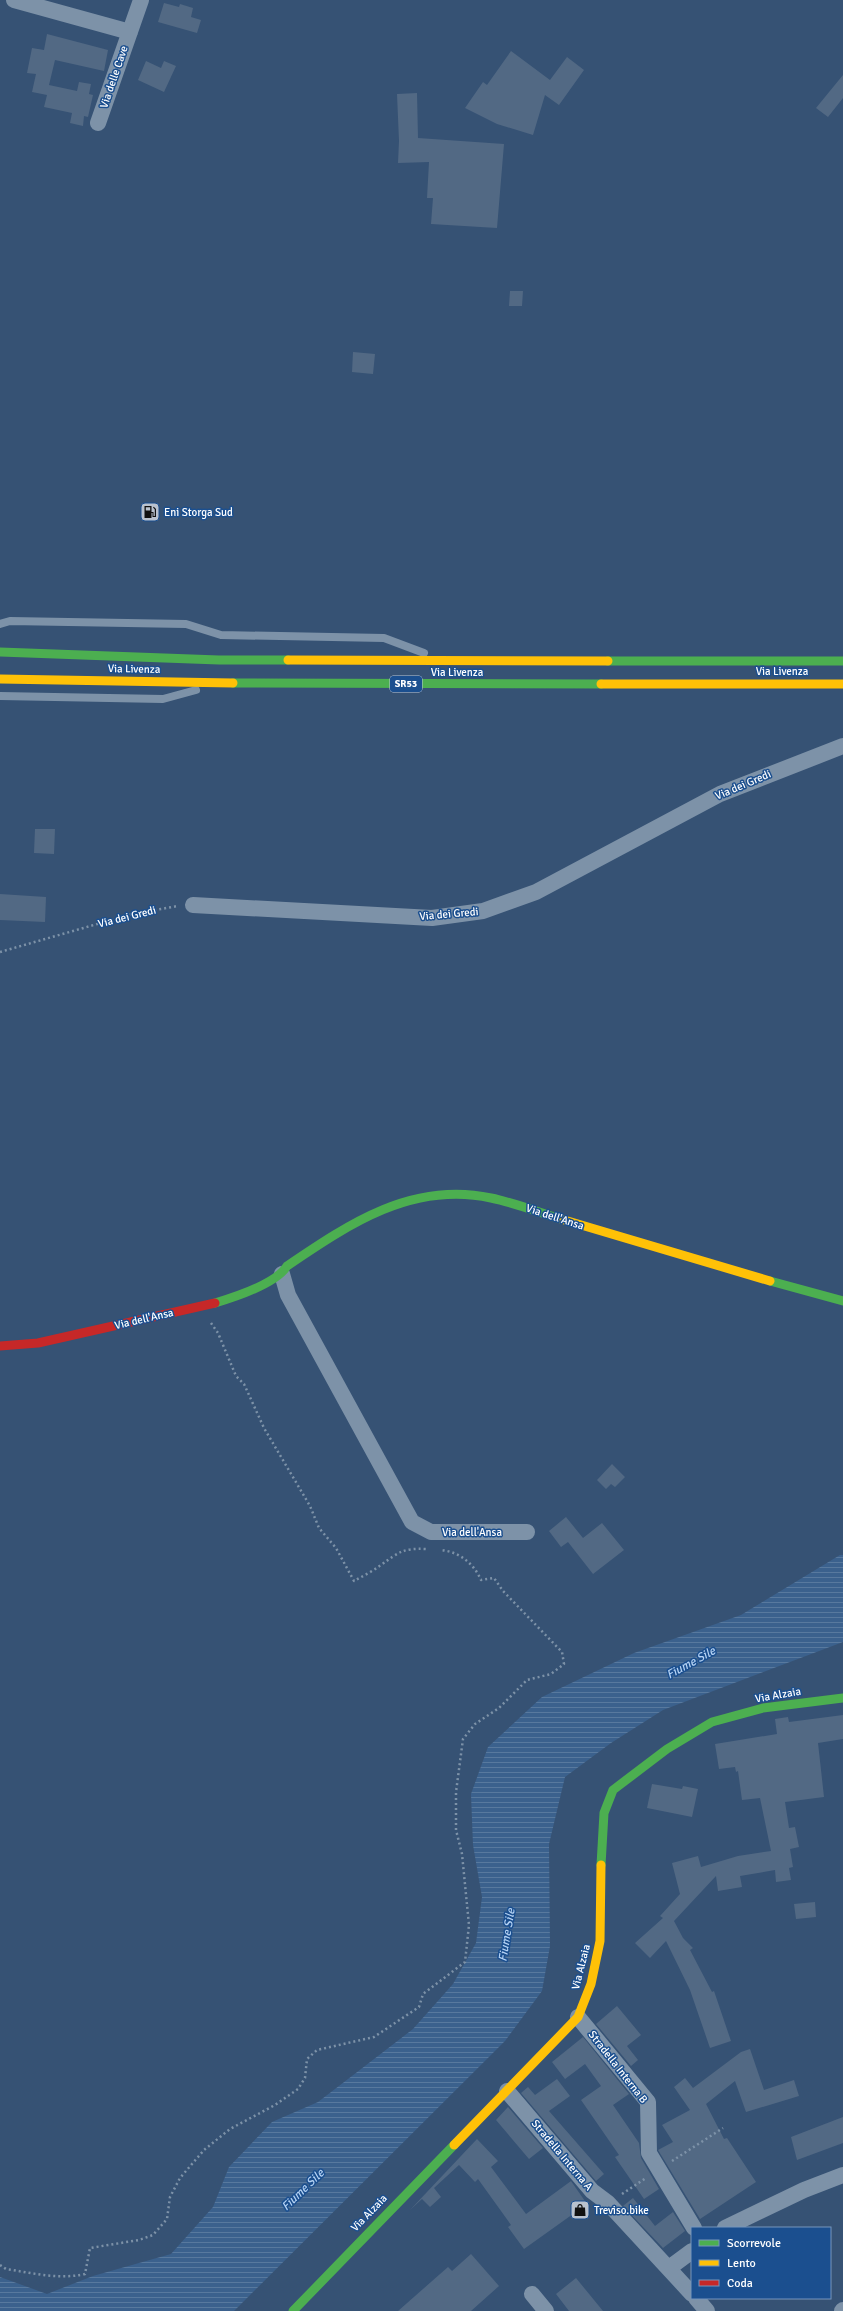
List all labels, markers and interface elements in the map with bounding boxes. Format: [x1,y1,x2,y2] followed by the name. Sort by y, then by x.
[97,44,131,110] street label: Via delle Cave
[139,501,161,523] fuel station icon: Eni Storga Sud
[164,506,233,519] place label: Eni Storga Sud
[108,662,161,676] street label: Via Livenza
[756,665,809,678] street label: Via Livenza
[431,666,484,679] street label: Via Livenza
[390,676,422,692] road number: SR53
[713,767,773,803] street label: Via dei Gredi
[97,904,157,930] street label: Via dei Gredi
[419,905,479,923] street label: Via dei Gredi
[524,1202,586,1233] street label: Via dell'Ansa
[113,1306,175,1332] street label: Via dell'Ansa
[442,1526,502,1539] street label: Via dell'Ansa
[664,1643,719,1683] water label: Fiume Sile
[754,1684,802,1705] street label: Via Alzaia
[495,1906,519,1963] water label: Fiume Sile
[569,1943,593,1991] street label: Via Alzaia
[586,2028,651,2106] street label: Stradella Interna B
[529,2117,596,2193] street label: Stradella Interna A
[279,2165,328,2214] water label: Fiume Sile
[348,2191,390,2234] street label: Via Alzaia
[569,2199,591,2221] shop icon: Treviso.bike
[594,2204,649,2217] place label: Treviso.bike
[691,2227,831,2299] legend
[727,2236,781,2251] text: Scorrevole
[727,2256,756,2271] text: Lento
[727,2276,753,2291] text: Coda

